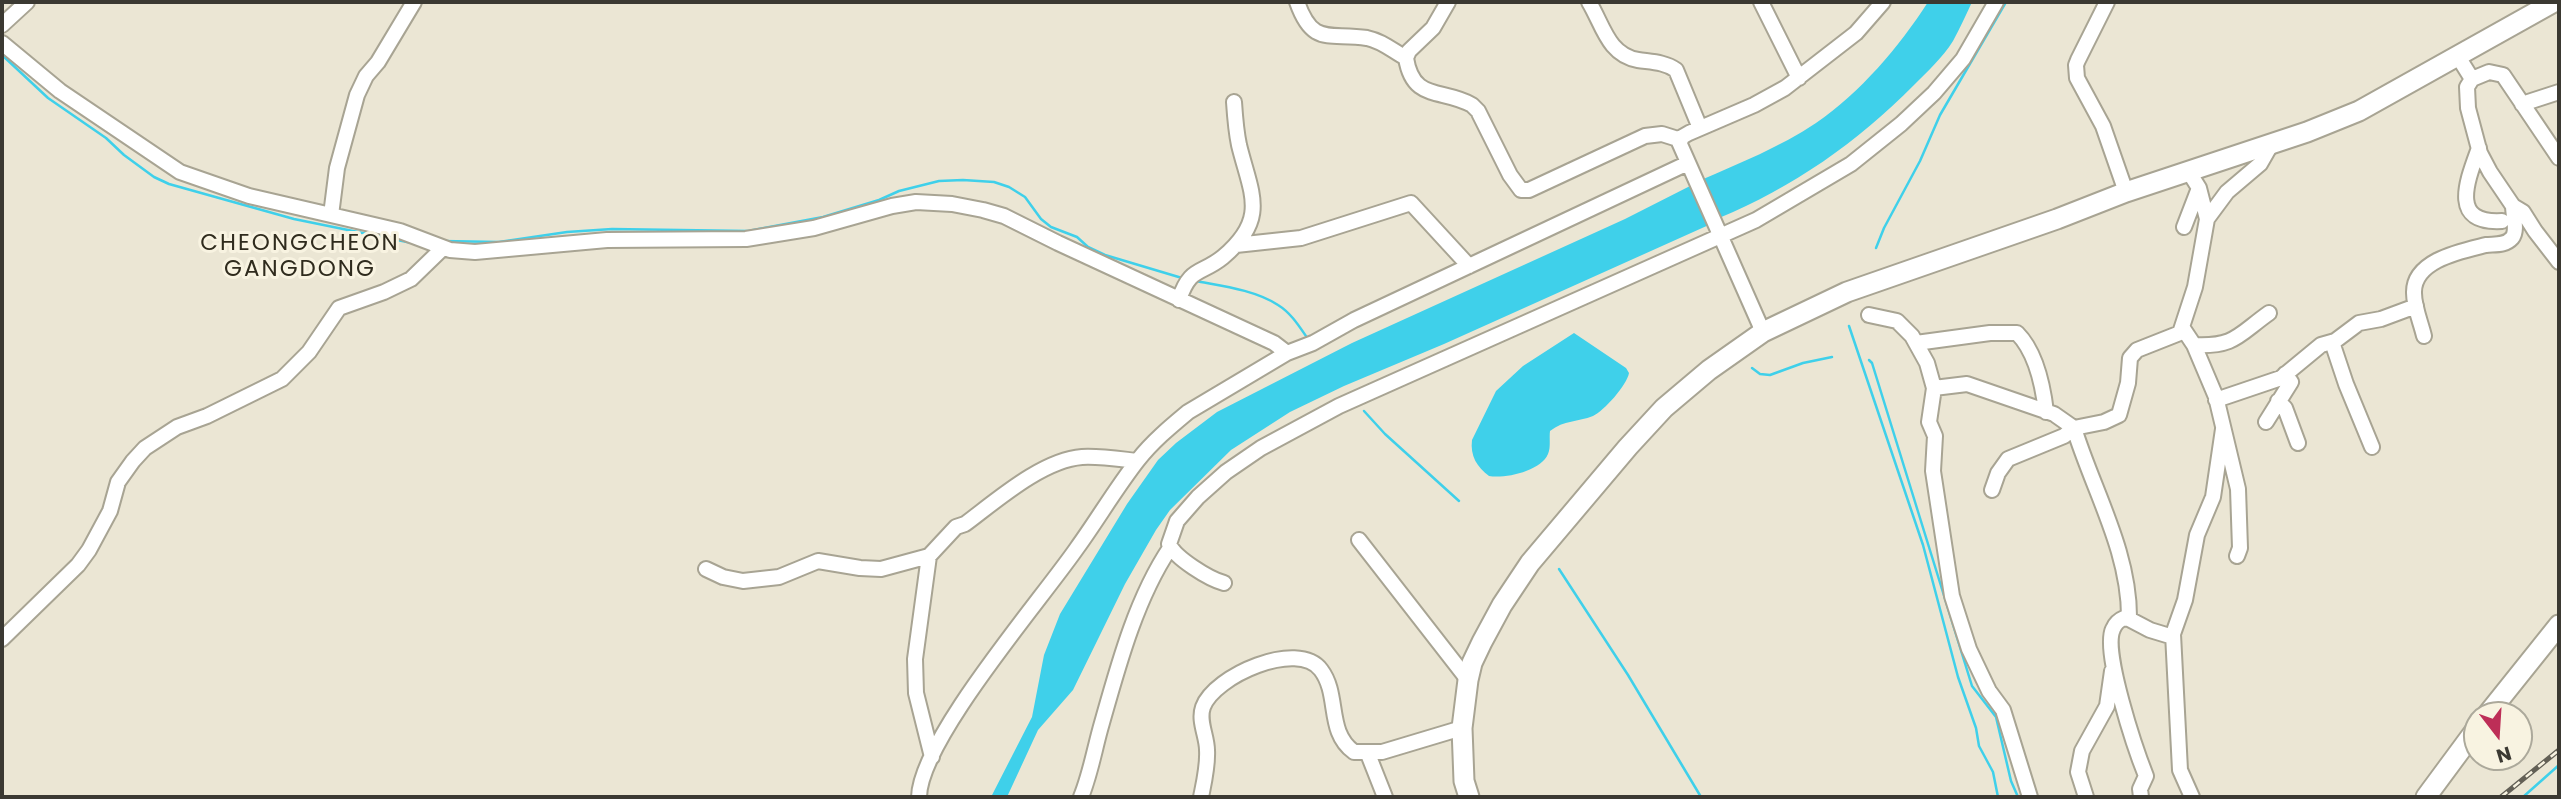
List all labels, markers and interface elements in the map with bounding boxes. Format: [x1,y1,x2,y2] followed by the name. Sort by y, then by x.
[202,230,398,284] district label: CHEONGCHEON GANGDONG
[2463,701,2533,771] north arrow
[2493,740,2514,770] text: N

